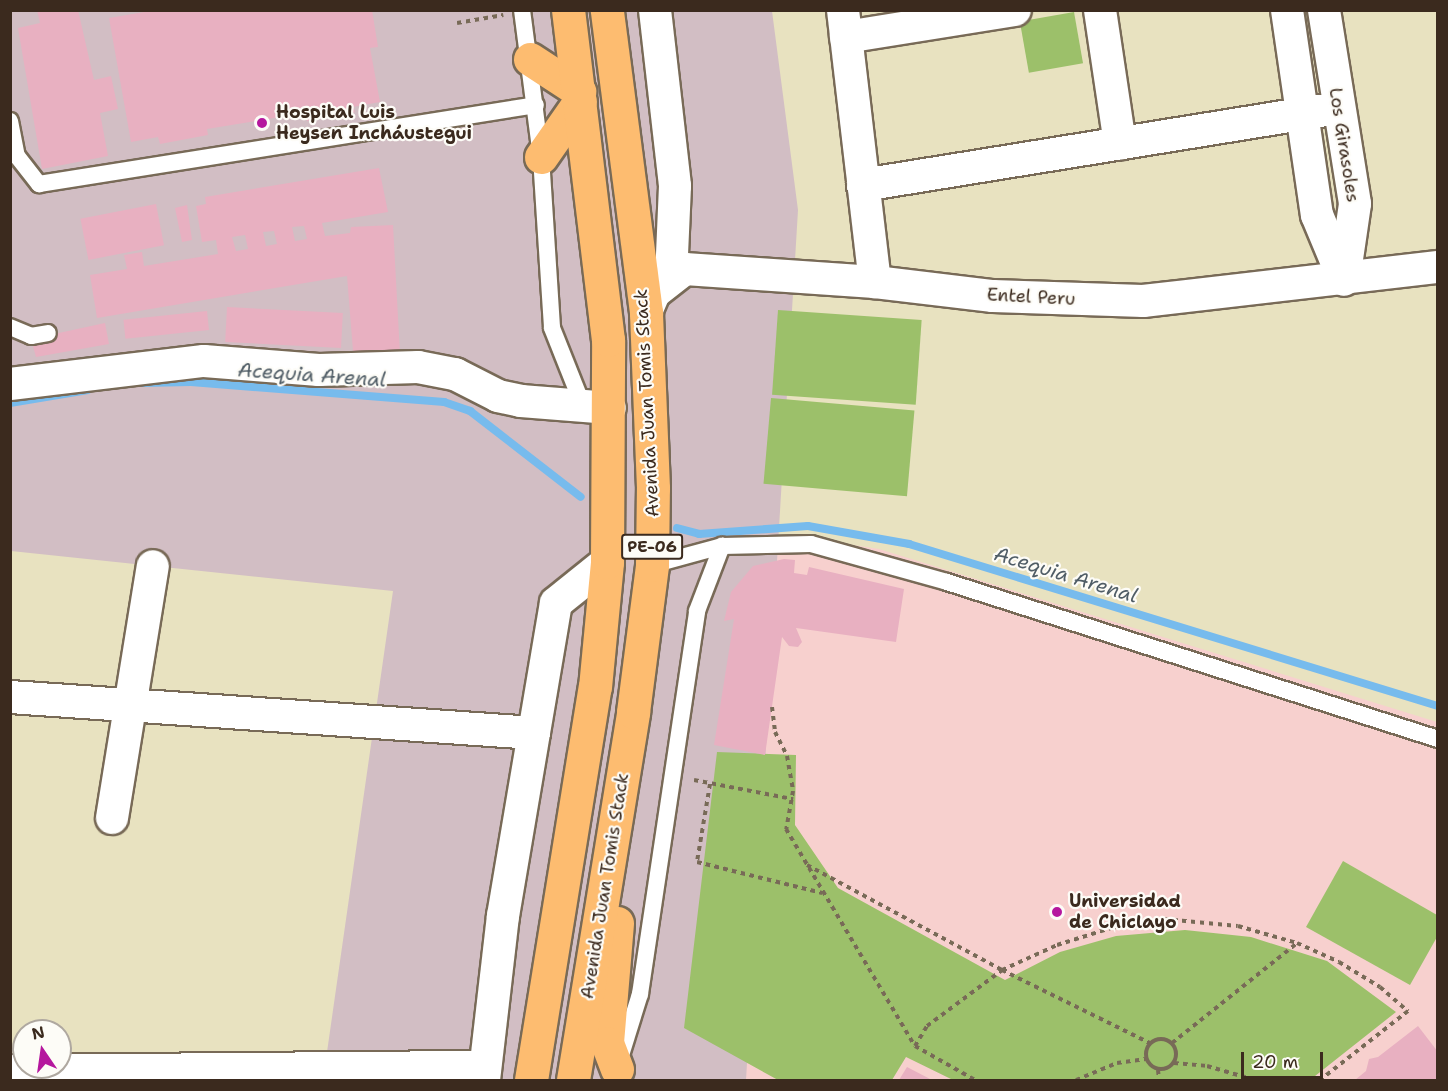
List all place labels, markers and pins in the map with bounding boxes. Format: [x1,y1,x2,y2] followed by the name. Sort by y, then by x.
[276,102,472,144] place label: Hospital Luis Heysen Incháustegui
[253,114,271,132] marker: Hospital Luis Heysen Incháustegui
[1069,891,1181,934] place label: Universidad de Chiclayo
[1050,905,1064,919] marker: Universidad de Chiclayo

